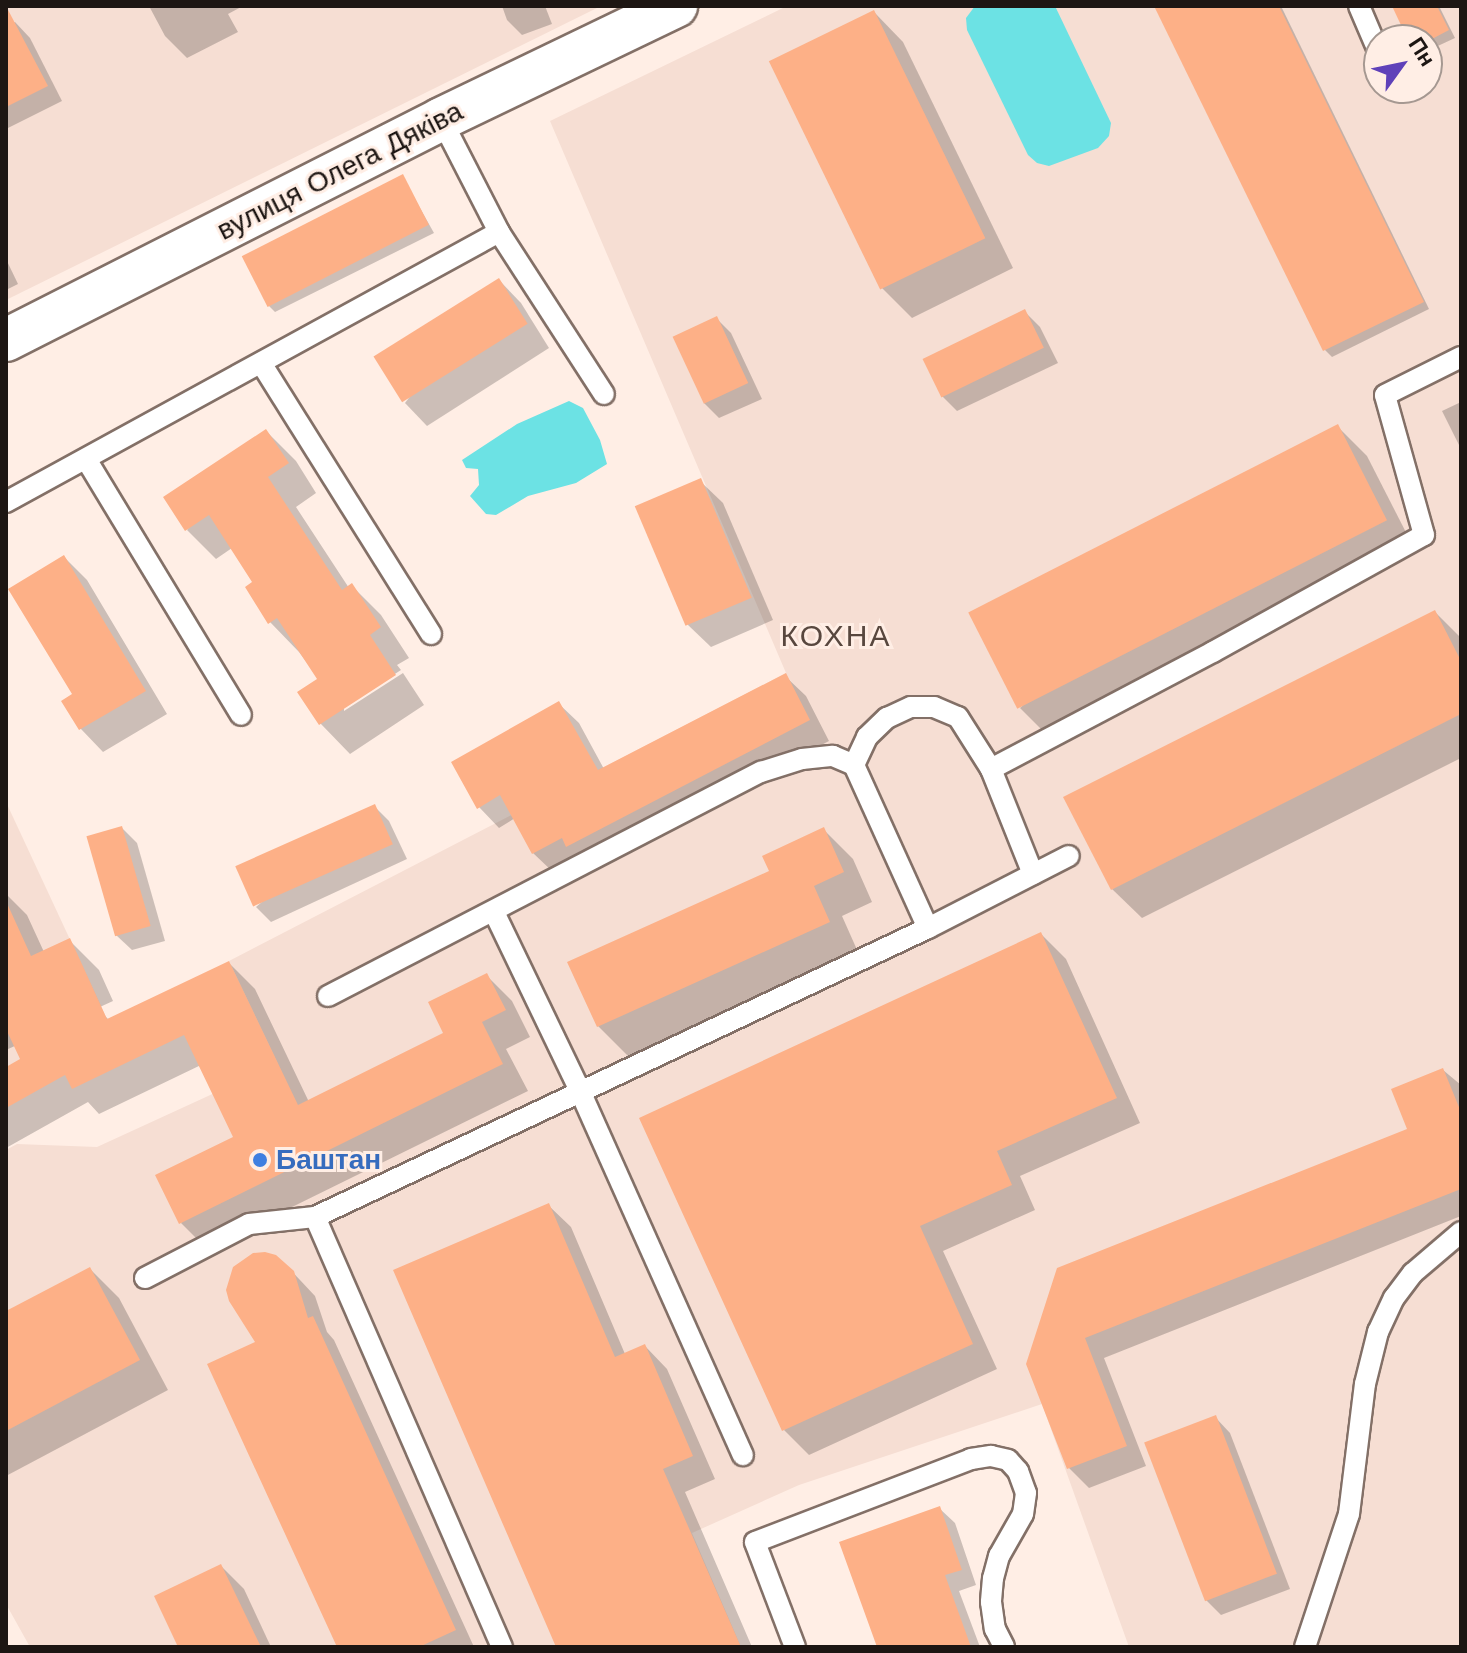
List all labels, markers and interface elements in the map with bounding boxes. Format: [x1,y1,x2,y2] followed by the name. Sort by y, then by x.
[1363,24,1443,104] north arrow
[1403,33,1440,71] text: Пн
[212,94,468,248] street label: вулиця Олега Дяківа
[781,618,891,654] district label: КОХНА
[276,1143,381,1177] place label: Баштан
[251,1151,269,1169] marker: Баштан

